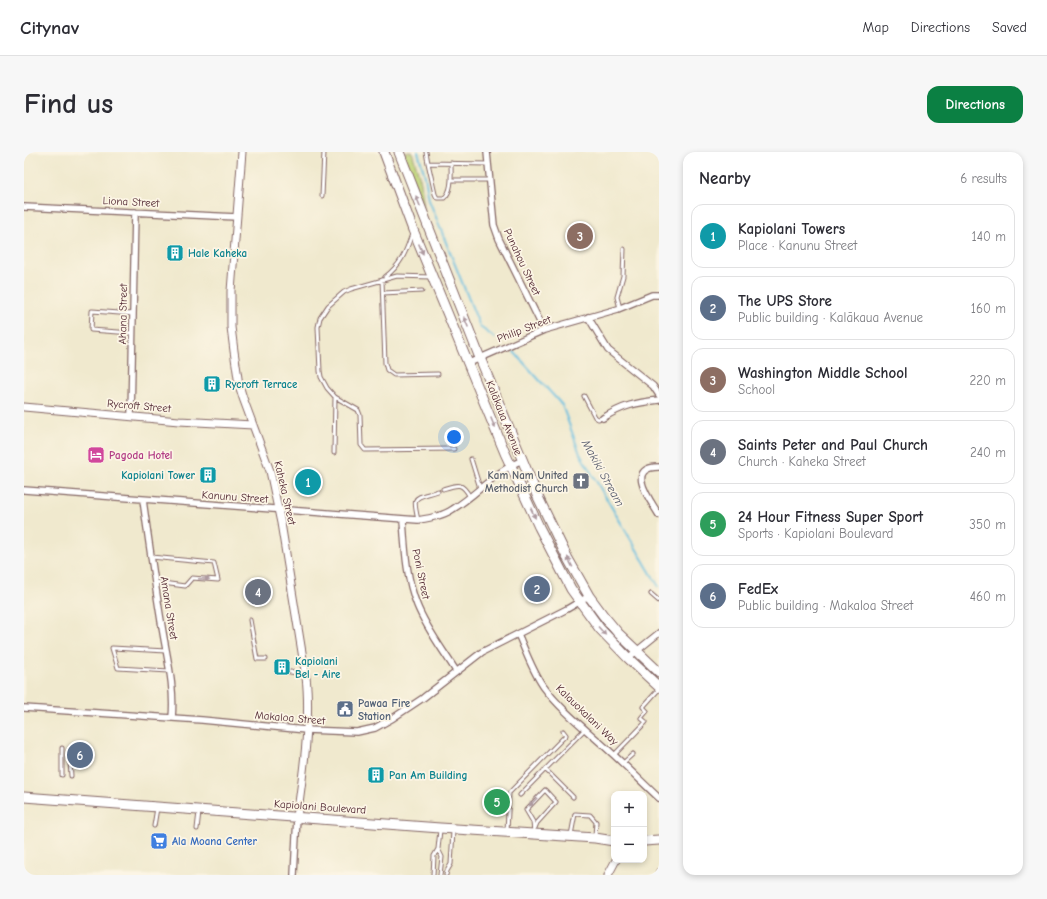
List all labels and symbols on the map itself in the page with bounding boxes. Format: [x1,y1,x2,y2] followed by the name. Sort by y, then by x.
[102,194,161,210] street label: Liona Street
[415,195,421,206] one-way arrow
[567,221,593,251] pin: 3
[501,227,543,298] street label: Punahou Street
[165,243,185,263] building icon: Hale Kaheka
[419,243,425,255] one-way arrow
[188,247,247,260] place label: Hale Kaheka
[116,283,130,345] street label: Ahana Street
[495,313,554,345] street label: Philip Street
[462,315,468,327] one-way arrow
[202,374,222,394] building icon: Rycroft Terrace
[225,378,298,391] place label: Rycroft Terrace
[483,379,525,458] street label: Kalākaua Avenue
[107,397,172,415] street label: Rycroft Street
[490,418,496,429] one-way arrow
[444,427,464,447] your location
[578,436,627,509] water label: Makiki Stream
[86,445,106,465] hotel icon: Pagoda Hotel
[109,449,172,462] place label: Pagoda Hotel
[271,460,299,527] street label: Kaheka Street
[198,465,218,485] building icon: Kapiolani Tower
[295,467,321,497] pin: 1
[121,469,196,482] place label: Kapiolani Tower
[485,469,568,495] place label: Kam Nam United Methodist Church
[571,471,591,491] church icon: Kam Nam United Methodist Church
[201,488,269,506] street label: Kanunu Street
[530,507,536,519] one-way arrow
[409,548,433,601] street label: Poni Street
[567,556,573,567] one-way arrow
[524,574,550,604] pin: 2
[158,575,181,642] street label: Amana Street
[198,576,210,583] one-way arrow
[245,577,271,607] pin: 4
[597,626,607,636] one-way arrow
[295,655,341,681] place label: Kapiolani Bel - Aire
[272,657,292,677] building icon: Kapiolani Bel - Aire
[553,682,621,748] street label: Kalauokalani Way
[358,697,411,723] place label: Pawaa Fire Station
[335,699,355,719] public building icon: Pawaa Fire Station
[254,708,327,728] street label: Makaloa Street
[67,740,93,770] pin: 6
[366,765,386,785] building icon: Pan Am Building
[389,769,467,782] place label: Pan Am Building
[484,787,510,817] pin: 5
[273,797,367,817] street label: Kapiolani Boulevard
[528,797,538,807] one-way arrow
[149,831,169,851] supermarket icon: Ala Moana Center
[172,835,258,848] place label: Ala Moana Center

